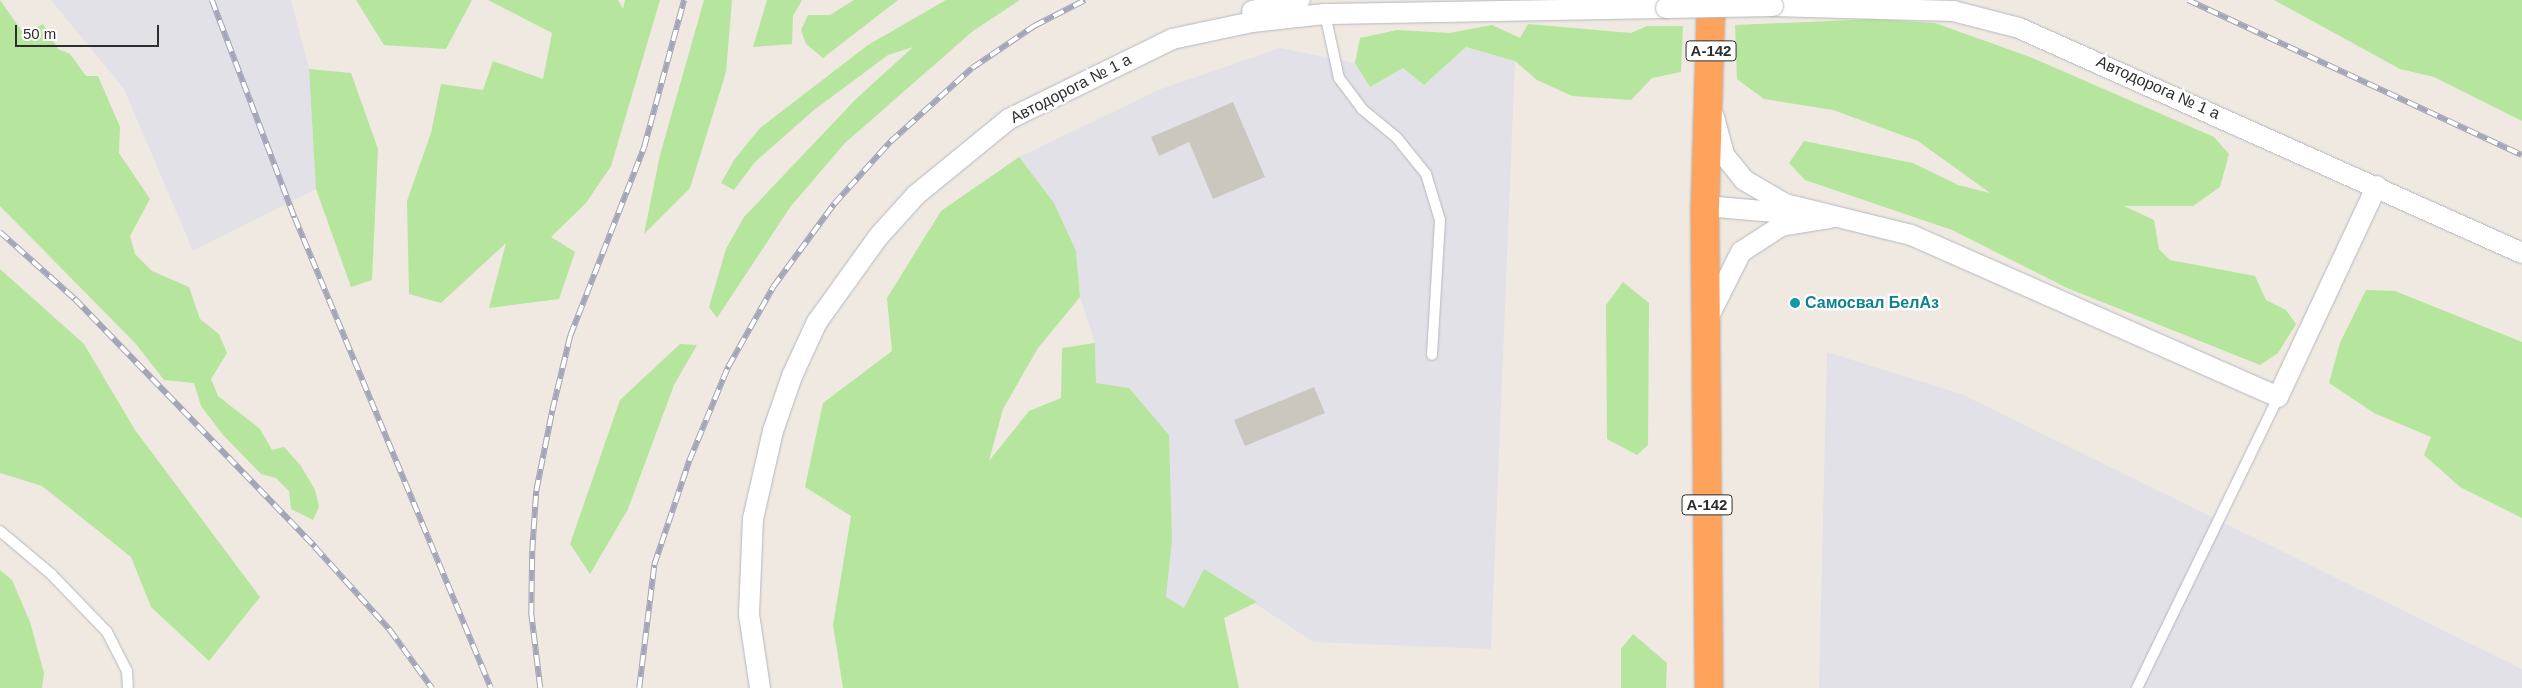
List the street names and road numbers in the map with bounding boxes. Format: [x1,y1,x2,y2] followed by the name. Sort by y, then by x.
[1685,38,1737,64] road number: А-142
[1007,50,1135,128] street label: Автодорога № 1 а
[2093,52,2223,124] street label: Автодорога № 1 а
[1681,492,1733,518] road number: А-142

